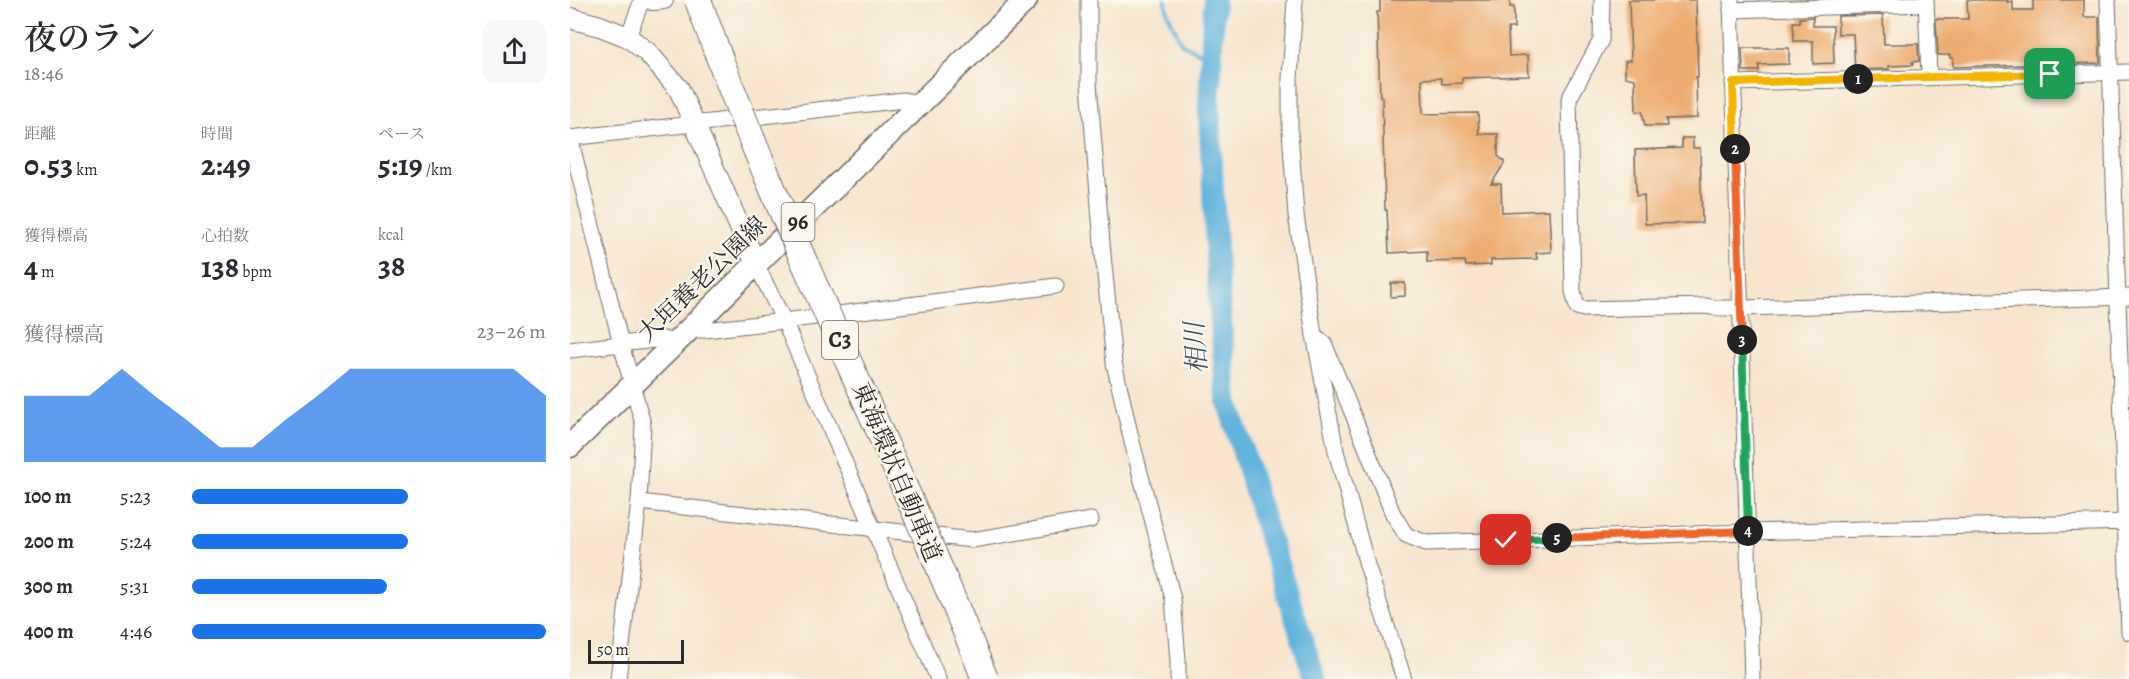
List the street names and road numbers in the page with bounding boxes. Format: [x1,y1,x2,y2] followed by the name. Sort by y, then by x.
[782,203,814,241] road number: 96
[630,209,774,349] street label: 大垣養老公園線
[822,321,858,359] road number: C3
[845,377,949,567] street label: 東海環状自動車道

